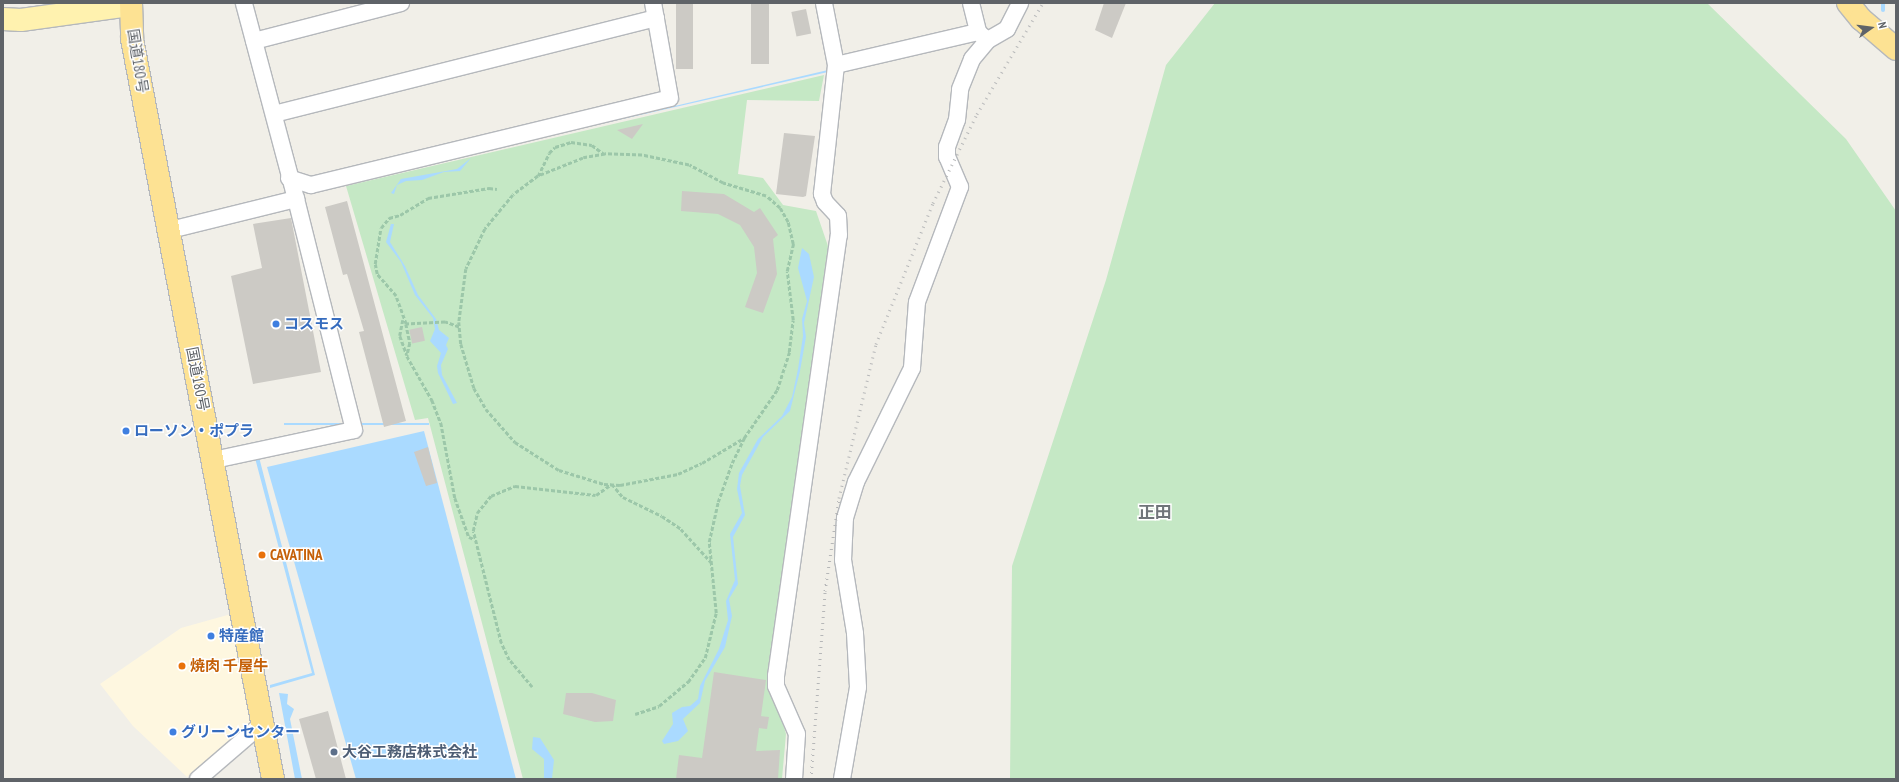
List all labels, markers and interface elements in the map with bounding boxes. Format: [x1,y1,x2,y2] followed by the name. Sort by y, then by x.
[1851,8,1891,48] north arrow
[1875,21,1890,30] text: N
[124,27,152,95] street label: 国道180号
[284,315,344,333] place label: コスモス
[271,319,281,329] marker: コスモス
[183,345,213,413] street label: 国道180号
[134,422,254,440] place label: ローソン・ポプラ
[121,426,131,436] marker: ローソン・ポプラ
[1138,503,1172,523] district label: 正田
[270,546,322,564] place label: CAVATINA
[257,550,267,560] marker: CAVATINA
[219,627,264,645] place label: 特産館
[206,631,216,641] marker: 特産館
[190,657,268,675] place label: 焼肉 千屋牛
[177,661,187,671] marker: 焼肉 千屋牛
[181,723,301,741] place label: グリーンセンター
[168,727,178,737] marker: グリーンセンター
[342,743,477,761] place label: 大谷工務店株式会社
[329,747,339,757] marker: 大谷工務店株式会社

